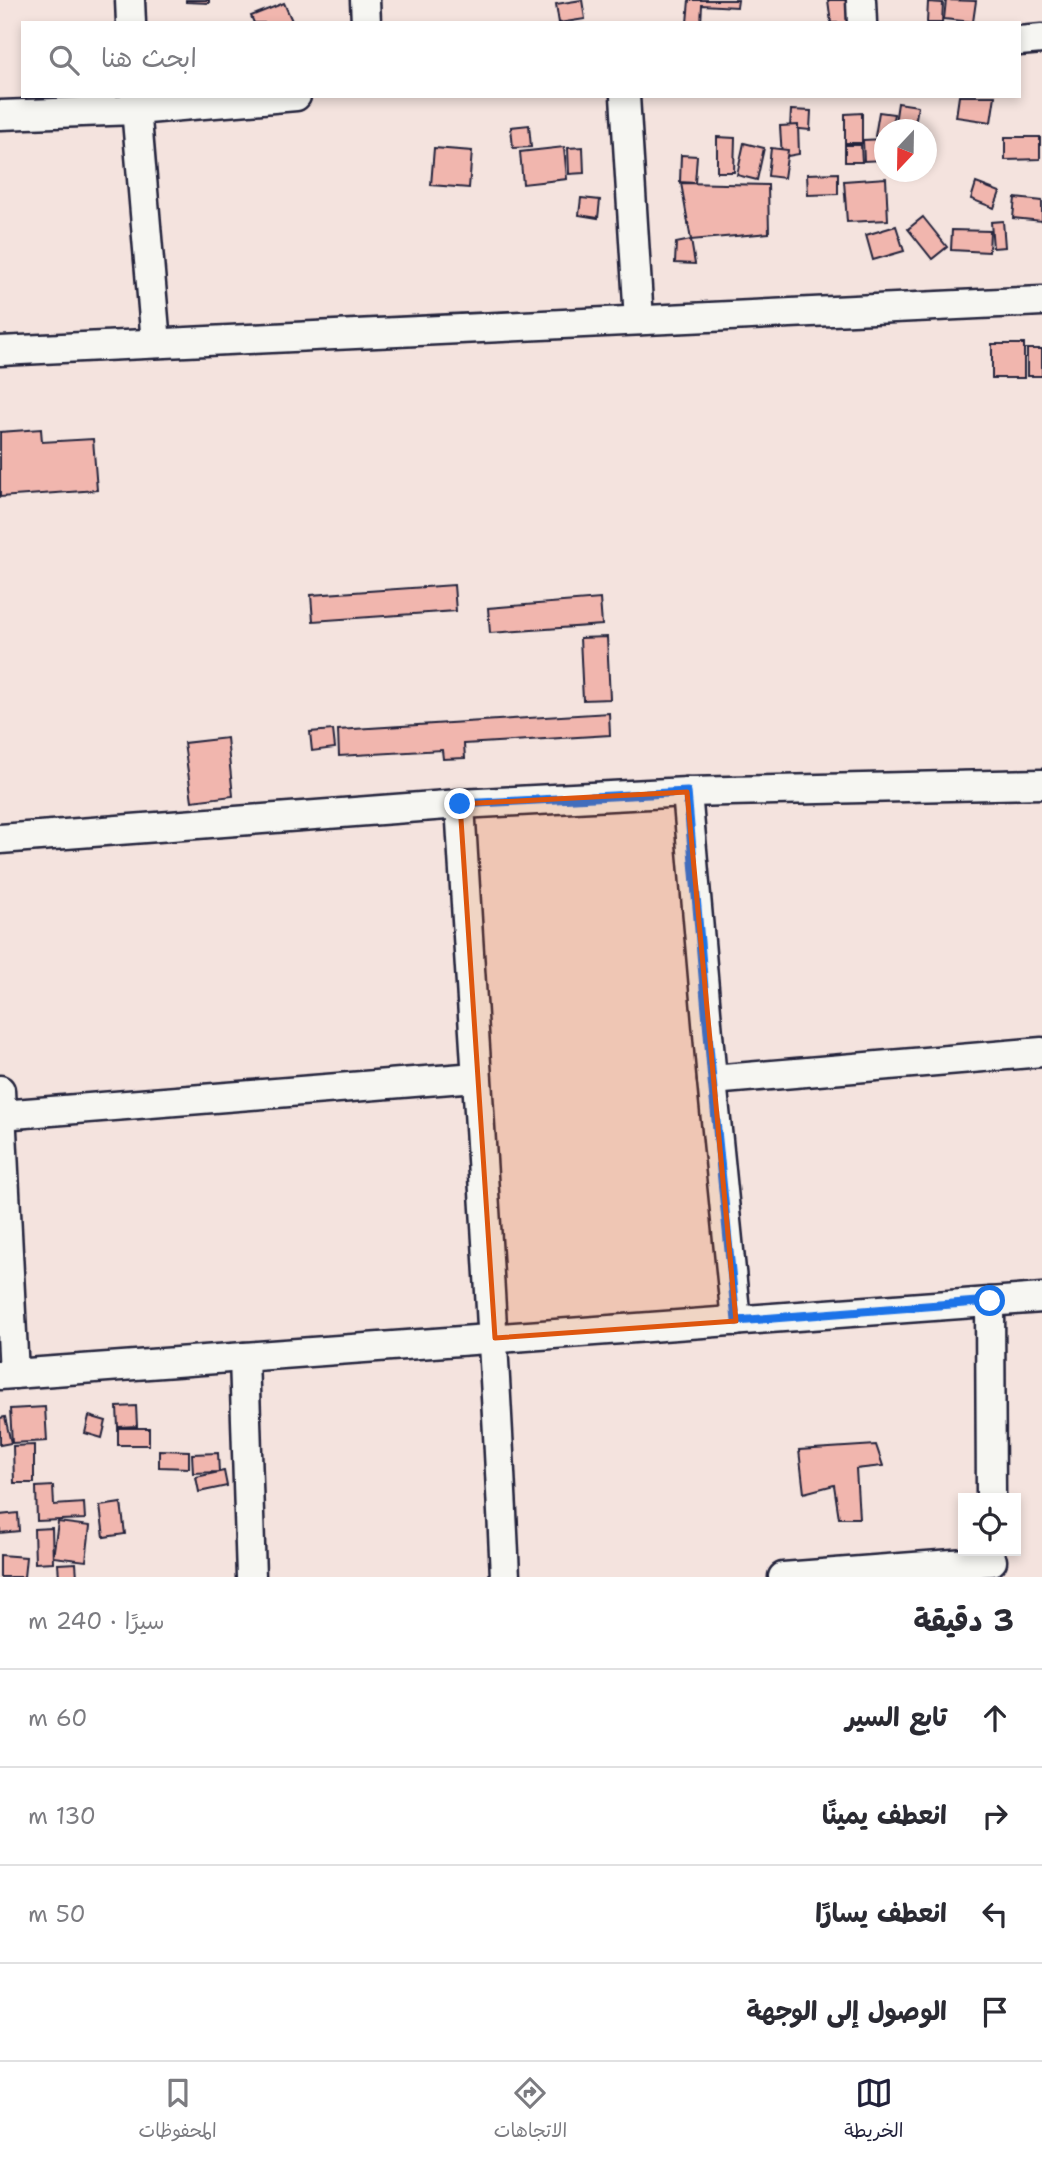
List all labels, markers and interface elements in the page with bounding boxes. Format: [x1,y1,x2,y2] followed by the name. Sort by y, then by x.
[21,21,1021,98] search box
[101,40,197,75] text: ابحث هنا
[45,41,83,79] icon: search
[874,119,937,182] north arrow
[444,788,475,819] route end
[974,1285,1005,1316] route start
[958,1493,1021,1556] map controls
[958,1493,1021,1556] button: locate
[913,1600,1014,1641] text: 3 دقيقة
[28,1606,164,1636] text: سيرًا · 240 m
[845,1699,947,1734] text: تابع السير
[976,1699,1014,1737] icon: ahead
[28,1703,87,1733] text: 60 m
[822,1797,947,1832] text: انعطف يمينًا
[976,1797,1014,1835] icon: right
[28,1801,96,1831] text: 130 m
[815,1895,947,1930] text: انعطف يسارًا
[976,1895,1014,1933] icon: left
[28,1899,86,1929] text: 50 m
[746,1993,947,2028] text: الوصول إلى الوجهة
[976,1993,1014,2031] icon: arrive
[139,2074,217,2147] tab: المحفوظات
[494,2074,567,2147] tab: الاتجاهات
[844,2074,903,2147] tab: الخريطة

